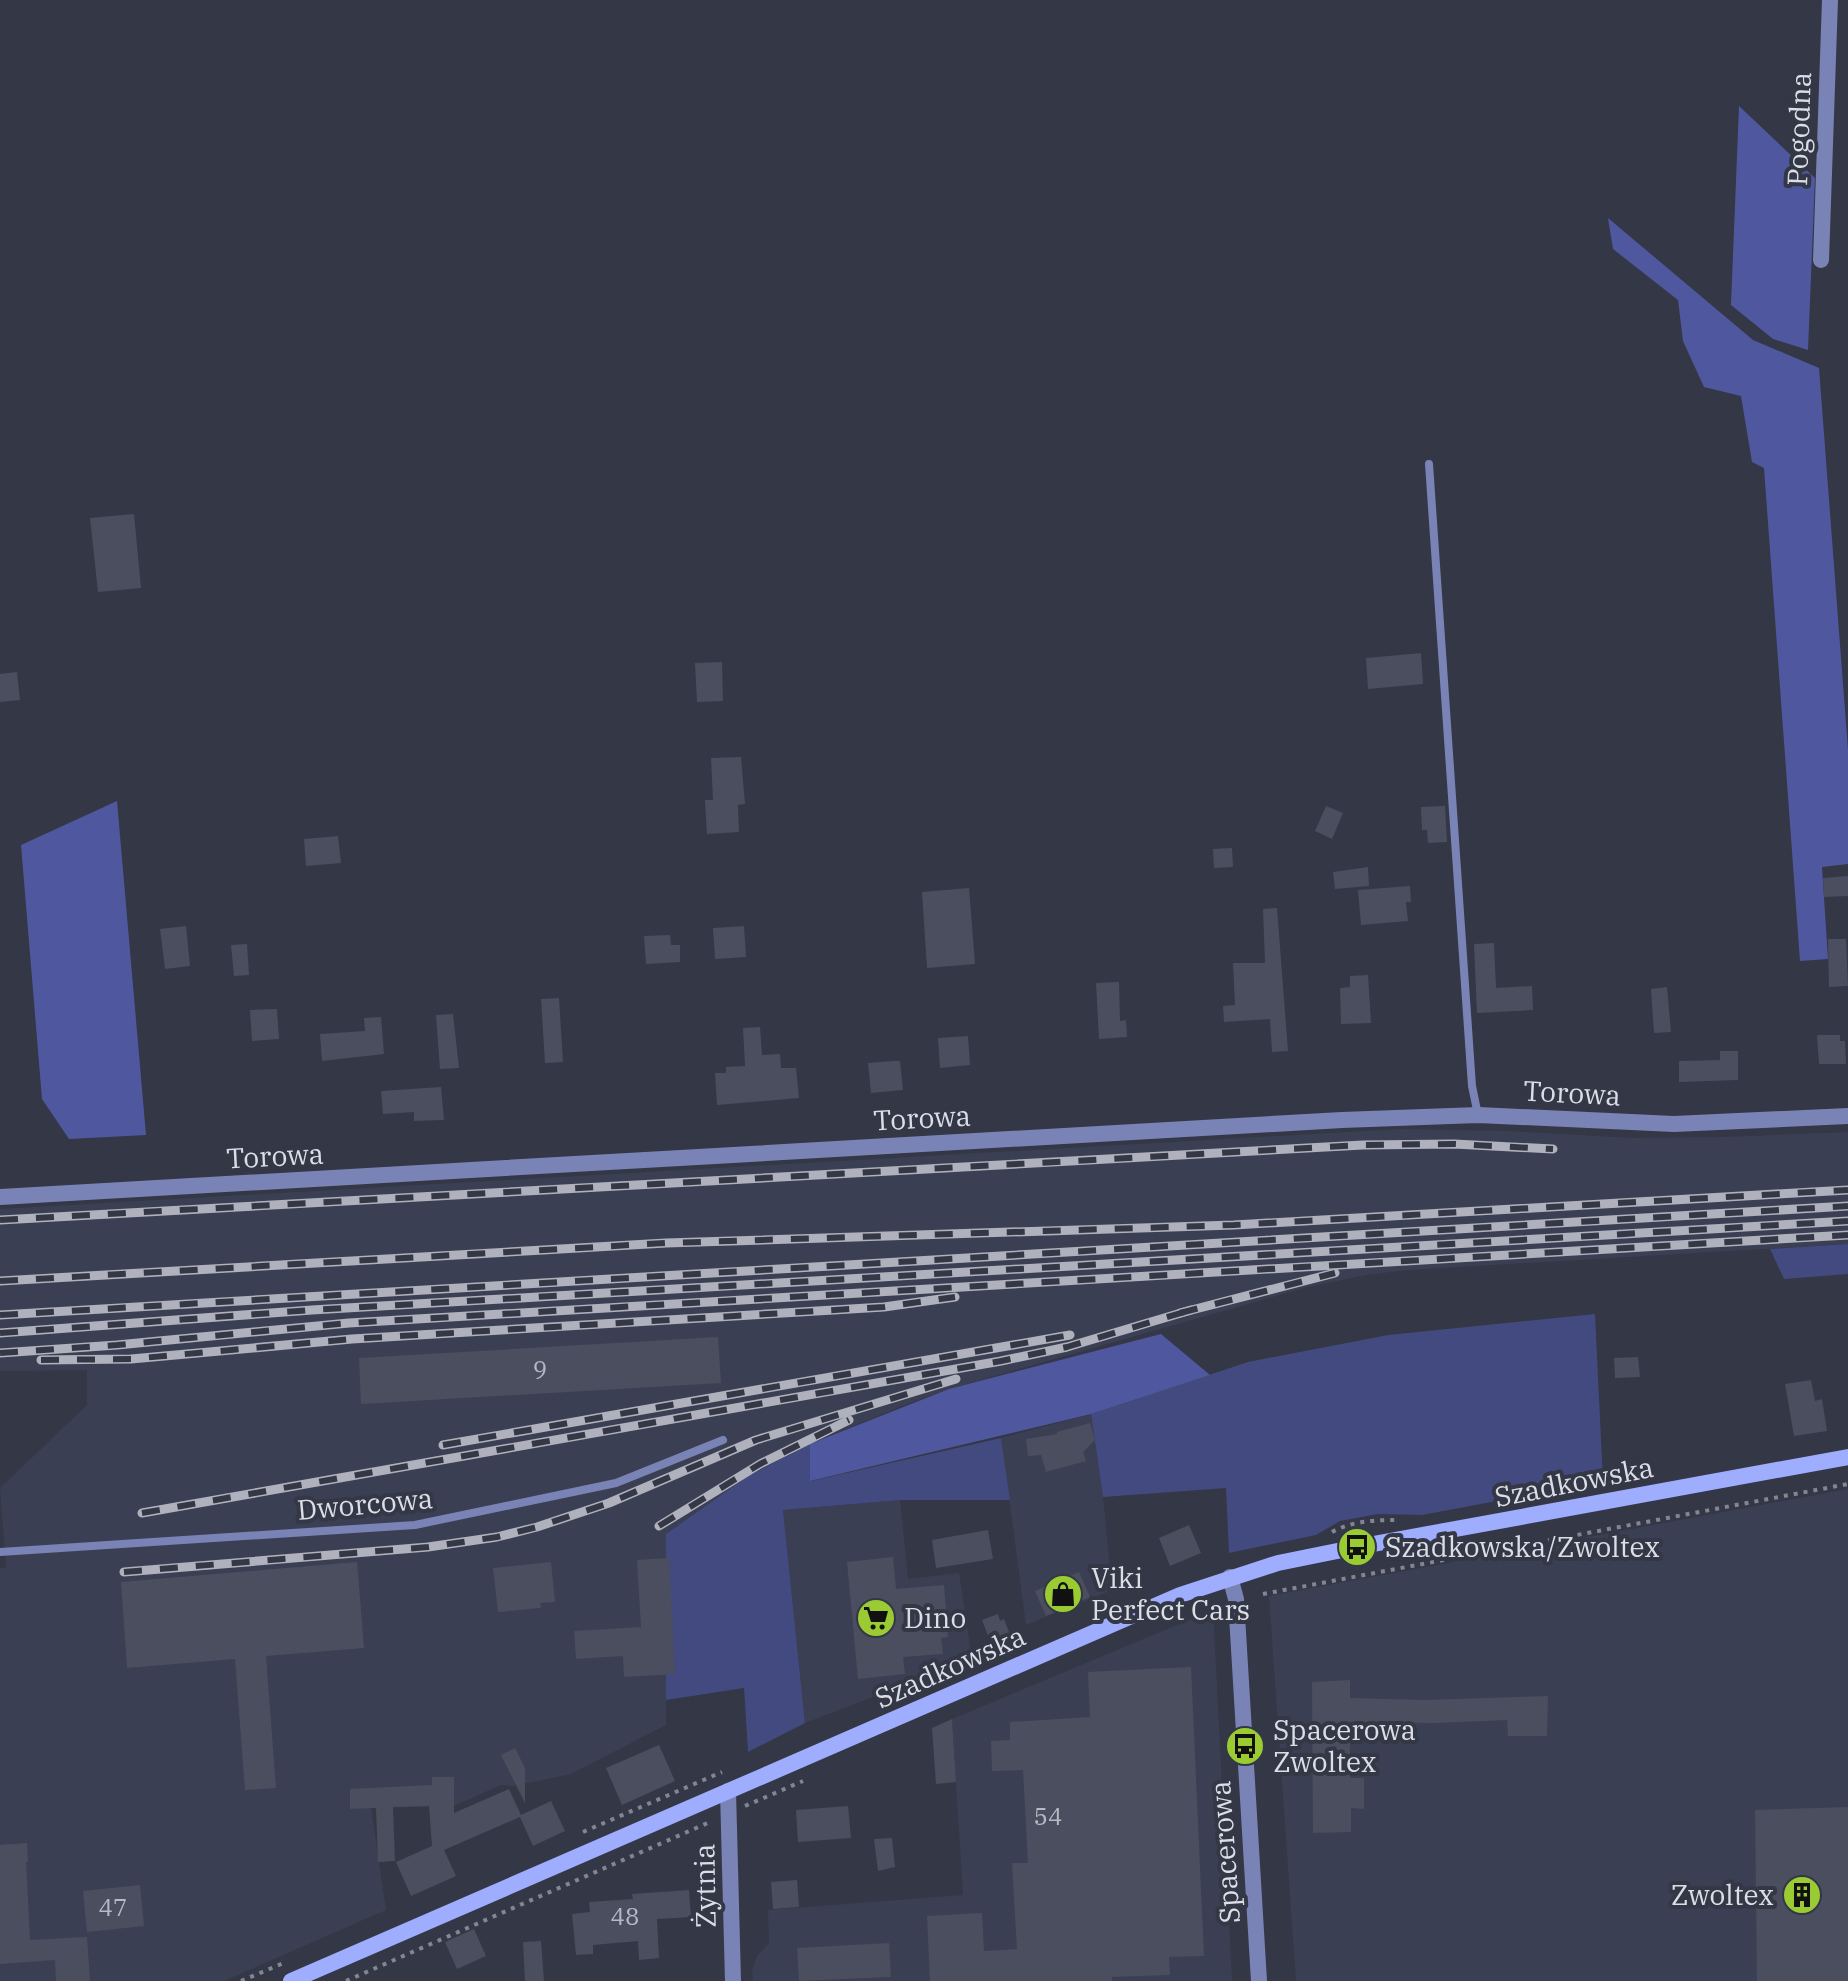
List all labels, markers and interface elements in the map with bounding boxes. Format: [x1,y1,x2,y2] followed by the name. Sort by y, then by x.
[1778,71,1819,187] street label: Pogodna
[1522,1071,1622,1114] street label: Torowa
[872,1096,972,1139] street label: Torowa
[225,1134,325,1177] street label: Torowa
[533,1353,547,1385] house number: 9
[1491,1448,1657,1515] street label: Szadkowska
[296,1479,434,1528] street label: Dworcowa
[1336,1526,1378,1568] bus stop icon: Szadkowska/Zwoltex
[1385,1528,1660,1565] place label: Szadkowska/Zwoltex
[1091,1559,1250,1628] place label: Viki Perfect Cars
[1042,1573,1084,1615] shop icon: Viki Perfect Cars
[855,1597,897,1639] supermarket icon: Dino
[904,1599,966,1636] place label: Dino
[869,1617,1031,1716] street label: Szadkowska
[1273,1711,1416,1780] place label: Spacerowa Zwoltex
[1224,1725,1266,1767] bus stop icon: Spacerowa Zwoltex
[1201,1779,1248,1925] street label: Spacerowa
[1034,1800,1062,1832] house number: 54
[685,1843,724,1929] street label: Żytnia
[1781,1874,1823,1916] building icon: Zwoltex
[1671,1876,1774,1913] place label: Zwoltex
[99,1891,127,1923] house number: 47
[611,1900,639,1932] house number: 48

